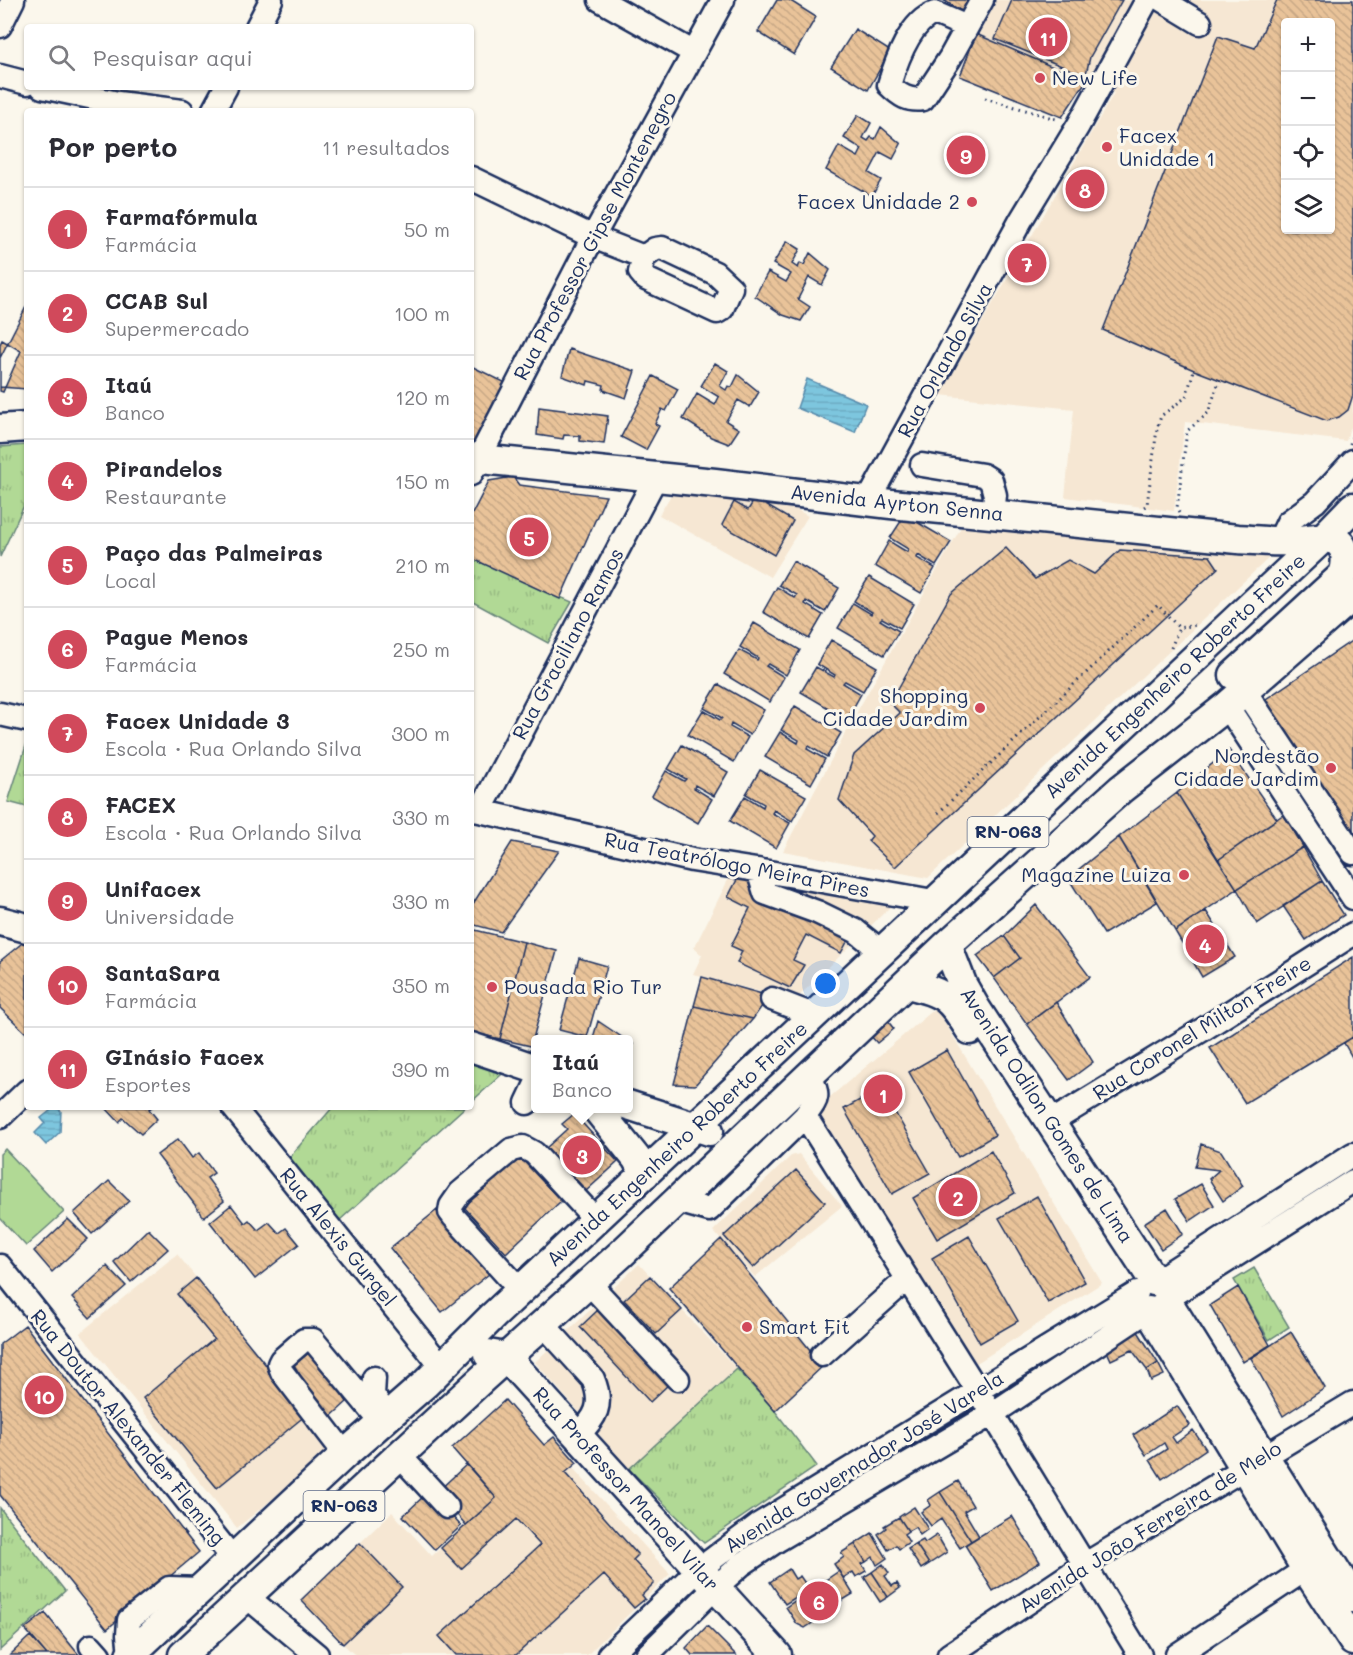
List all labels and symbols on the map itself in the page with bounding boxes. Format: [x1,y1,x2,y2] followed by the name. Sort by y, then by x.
[1028,15,1068,60] pin: 11
[1052,64,1138,90] place label: New Life
[1033,71,1047,85] marker: New Life
[507,87,682,384] street label: Rua Professor Gipse Montenegro
[1119,122,1215,171] place label: Facex Unidade 1
[946,132,986,178] pin: 9
[1100,140,1114,154] marker: Facex Unidade 1
[1066,166,1104,212] pin: 8
[797,188,960,214] place label: Facex Unidade 2
[965,195,979,209] marker: Facex Unidade 2
[1008,240,1046,286] pin: 7
[891,277,998,442] street label: Rua Orlando Silva
[789,478,1005,526] street label: Avenida Ayrton Senna
[510,514,548,560] pin: 5
[506,543,629,744] street label: Rua Graciliano Ramos
[1038,547,1311,804] street label: Avenida Engenheiro Roberto Freire
[823,682,968,731] place label: Shopping Cidade Jardim
[973,701,987,715] marker: Shopping Cidade Jardim
[1174,742,1319,791] place label: Nordestão Cidade Jardim
[1324,761,1338,775] marker: Nordestão Cidade Jardim
[968,817,1048,847] road number: RN-063
[602,826,872,903] street label: Rua Teatrólogo Meira Pires
[1021,861,1172,887] place label: Magazine Luiza
[1177,868,1191,882] marker: Magazine Luiza
[1186,922,1224,966] pin: 4
[1087,949,1316,1105] street label: Rua Coronel Milton Freire
[811,969,840,998] your location
[504,973,662,999] place label: Pousada Rio Tur
[485,980,499,994] marker: Pousada Rio Tur
[955,982,1140,1247] street label: Avenida Odilon Gomes de Lima
[540,1015,813,1272] street label: Avenida Engenheiro Roberto Freire
[864,1072,902,1116] pin: 1
[562,1132,602,1178] pin: 3
[275,1162,403,1311] street label: Rua Alexis Gurgel
[938,1174,978,1220] pin: 2
[26,1303,232,1550] street label: Rua Doutor Alexander Fleming
[759,1313,850,1339] place label: Smart Fit
[740,1320,754,1334] marker: Smart Fit
[719,1364,1008,1558] street label: Avenida Governador José Varela
[24,1372,63,1418] pin: 10
[528,1381,725,1596] street label: Rua Professor Manoel Vilar
[1013,1434,1286,1618] street label: Avenida João Ferreira de Melo
[304,1491,385,1521] road number: RN-063
[800,1578,838,1624] pin: 6

